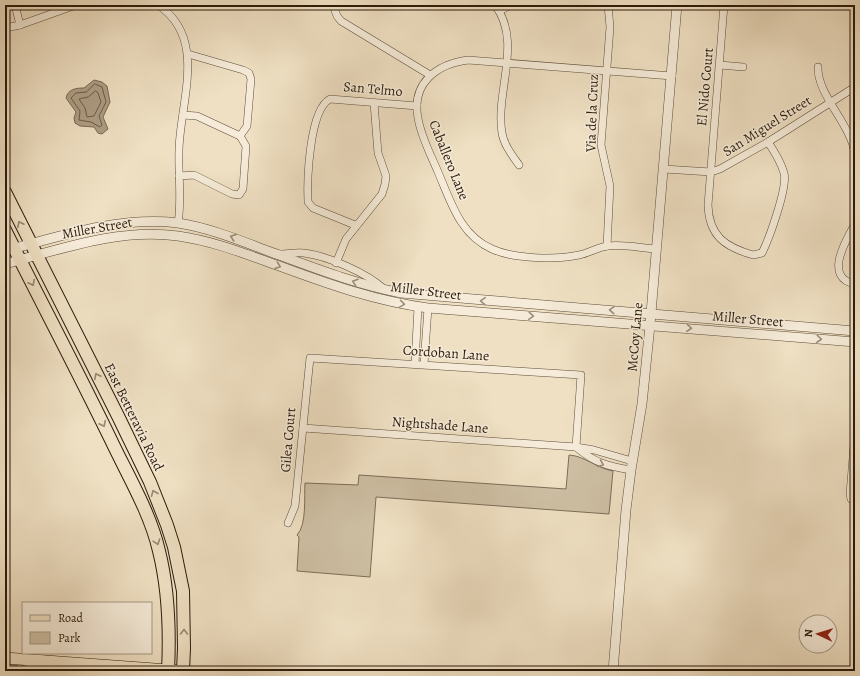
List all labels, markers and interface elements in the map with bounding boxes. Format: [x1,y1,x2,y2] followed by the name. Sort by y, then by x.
[692,47,718,127] street label: El Nido Court
[581,74,603,153] street label: Via de la Cruz
[343,77,403,101] street label: San Telmo
[719,91,815,161] street label: San Miguel Street
[424,117,474,203] street label: Caballero Lane
[60,212,134,244] street label: Miller Street
[17,221,25,228] one-way arrow
[229,234,236,242] one-way arrow
[274,261,281,270] one-way arrow
[389,277,463,305] street label: Miller Street
[351,278,358,286] one-way arrow
[27,279,35,286] one-way arrow
[480,296,486,305] one-way arrow
[399,299,405,308] one-way arrow
[623,302,647,372] street label: McCoy Lane
[609,306,615,315] one-way arrow
[712,306,785,332] street label: Miller Street
[528,311,534,320] one-way arrow
[686,323,692,332] one-way arrow
[816,334,822,343] one-way arrow
[402,340,490,366] street label: Cordoban Lane
[100,360,169,474] street label: East Betteravia Road
[94,373,102,380] one-way arrow
[276,406,300,473] street label: Gilea Court
[391,412,489,438] street label: Nightshade Lane
[98,420,106,428] one-way arrow
[598,459,605,467] one-way arrow
[151,489,159,497] one-way arrow
[152,539,161,546] one-way arrow
[22,602,152,654] legend
[58,610,84,626] text: Road
[798,614,838,654] north arrow
[180,629,188,635] one-way arrow
[801,629,816,638] text: N
[58,630,81,646] text: Park

